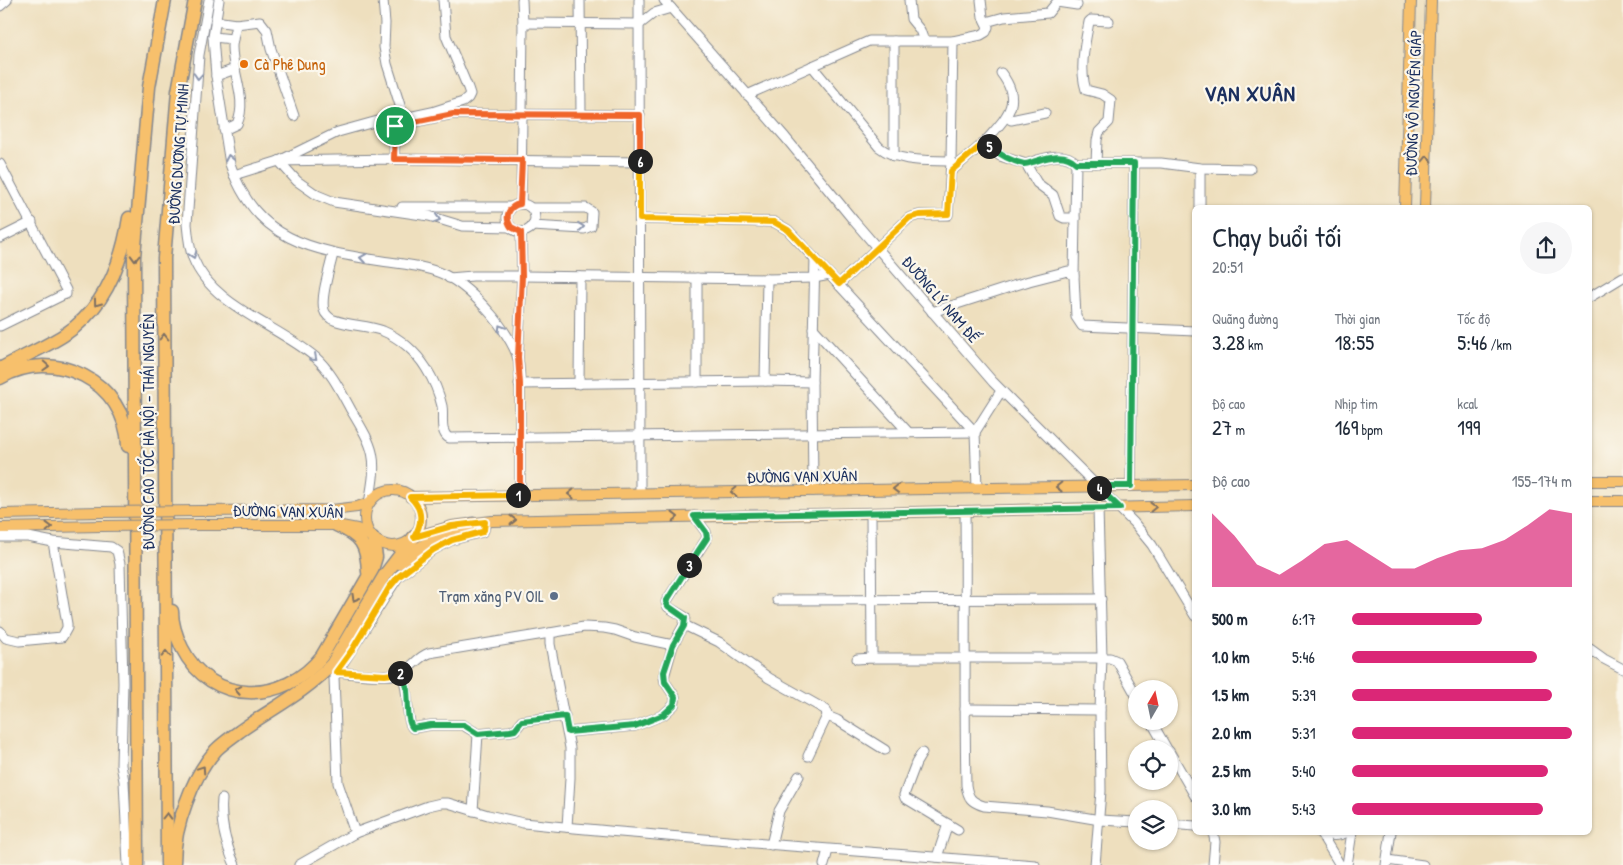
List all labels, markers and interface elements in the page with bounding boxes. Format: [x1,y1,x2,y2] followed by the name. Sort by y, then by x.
[1399,30,1427,176] street label: ĐƯỜNG VÕ NGUYÊN GIÁP
[254,53,326,75] place label: Cà Phê Dung
[238,58,250,70] marker: Cà Phê Dung
[192,72,203,80] one-way arrow
[1204,79,1296,108] district label: VẠN XUÂN
[162,83,194,225] street label: ĐƯỜNG DƯƠNG TỰ MINH
[374,105,416,147] pin
[381,112,409,140] icon: arrive
[976,134,1002,158] pin: 5
[987,137,992,156] text: 5
[628,148,652,174] pin: 6
[638,152,643,171] text: 6
[224,154,235,162] one-way arrow
[1421,155,1432,163] one-way arrow
[433,213,441,223] one-way arrow
[1212,218,1342,256] text: Chạy buổi tối
[577,222,585,233] one-way arrow
[1520,222,1572,274] button: share
[187,250,197,259] one-way arrow
[897,251,985,348] street label: ĐƯỜNG LÝ NAM ĐẾ
[358,253,366,264] one-way arrow
[129,254,140,262] one-way arrow
[1212,256,1243,278] text: 20:51
[94,297,103,307] one-way arrow
[1212,309,1278,328] text: Quãng đường
[1335,309,1380,328] text: Thời gian
[1457,309,1490,328] text: Tốc độ
[137,314,159,550] street label: ĐƯỜNG CAO TỐC HÀ NỘI - THÁI NGUYÊN
[498,325,508,334] one-way arrow
[1212,328,1245,357] text: 3.28
[1335,328,1374,357] text: 18:55
[1457,328,1487,357] text: 5:46
[158,333,169,341] one-way arrow
[1245,335,1263,354] text: km
[1487,335,1512,354] text: /km
[309,352,318,361] one-way arrow
[43,361,51,371] one-way arrow
[1212,394,1245,413] text: Độ cao
[1335,394,1378,413] text: Nhịp tim
[1457,394,1478,413] text: kcal
[1212,413,1232,442] text: 27
[1335,413,1358,442] text: 169
[1457,413,1480,442] text: 199
[1232,420,1245,439] text: m
[1358,420,1383,439] text: bpm
[747,464,857,488] street label: ĐƯỜNG VẠN XUÂN
[1212,470,1250,492] text: Độ cao
[1512,470,1572,492] text: 155–174 m
[1086,476,1112,500] pin: 4
[1097,479,1102,498] text: 4
[506,482,530,508] pin: 1
[1055,482,1062,492] one-way arrow
[892,484,900,494] one-way arrow
[516,486,521,505] text: 1
[730,487,738,497] one-way arrow
[567,489,575,500] one-way arrow
[233,499,343,523] street label: ĐƯỜNG VẠN XUÂN
[1150,502,1157,512] one-way arrow
[672,511,680,522] one-way arrow
[509,515,517,526] one-way arrow
[45,522,53,532] one-way arrow
[676,552,702,578] pin: 3
[686,556,693,575] text: 3
[439,585,544,607] place label: Trạm xăng PV OIL
[548,590,560,602] marker: Trạm xăng PV OIL
[351,593,361,602] one-way arrow
[1212,608,1248,630] text: 500 m
[1292,608,1316,630] text: 6:17
[1212,646,1250,668] text: 1.0 km
[1292,646,1315,668] text: 5:46
[160,650,171,658] one-way arrow
[388,660,412,686] pin: 2
[397,664,404,683] text: 2
[1128,680,1178,730] north arrow
[1128,680,1178,850] map controls
[1212,684,1249,706] text: 1.5 km
[1292,684,1316,706] text: 5:39
[234,685,243,696] one-way arrow
[1212,722,1251,744] text: 2.0 km
[1292,722,1315,744] text: 5:31
[1128,740,1178,790] button: locate
[1212,760,1251,782] text: 2.5 km
[1292,760,1316,782] text: 5:40
[196,765,205,775] one-way arrow
[1212,798,1251,820] text: 3.0 km
[1292,798,1316,820] text: 5:43
[1128,800,1178,850] button: layers
[162,812,173,820] one-way arrow

